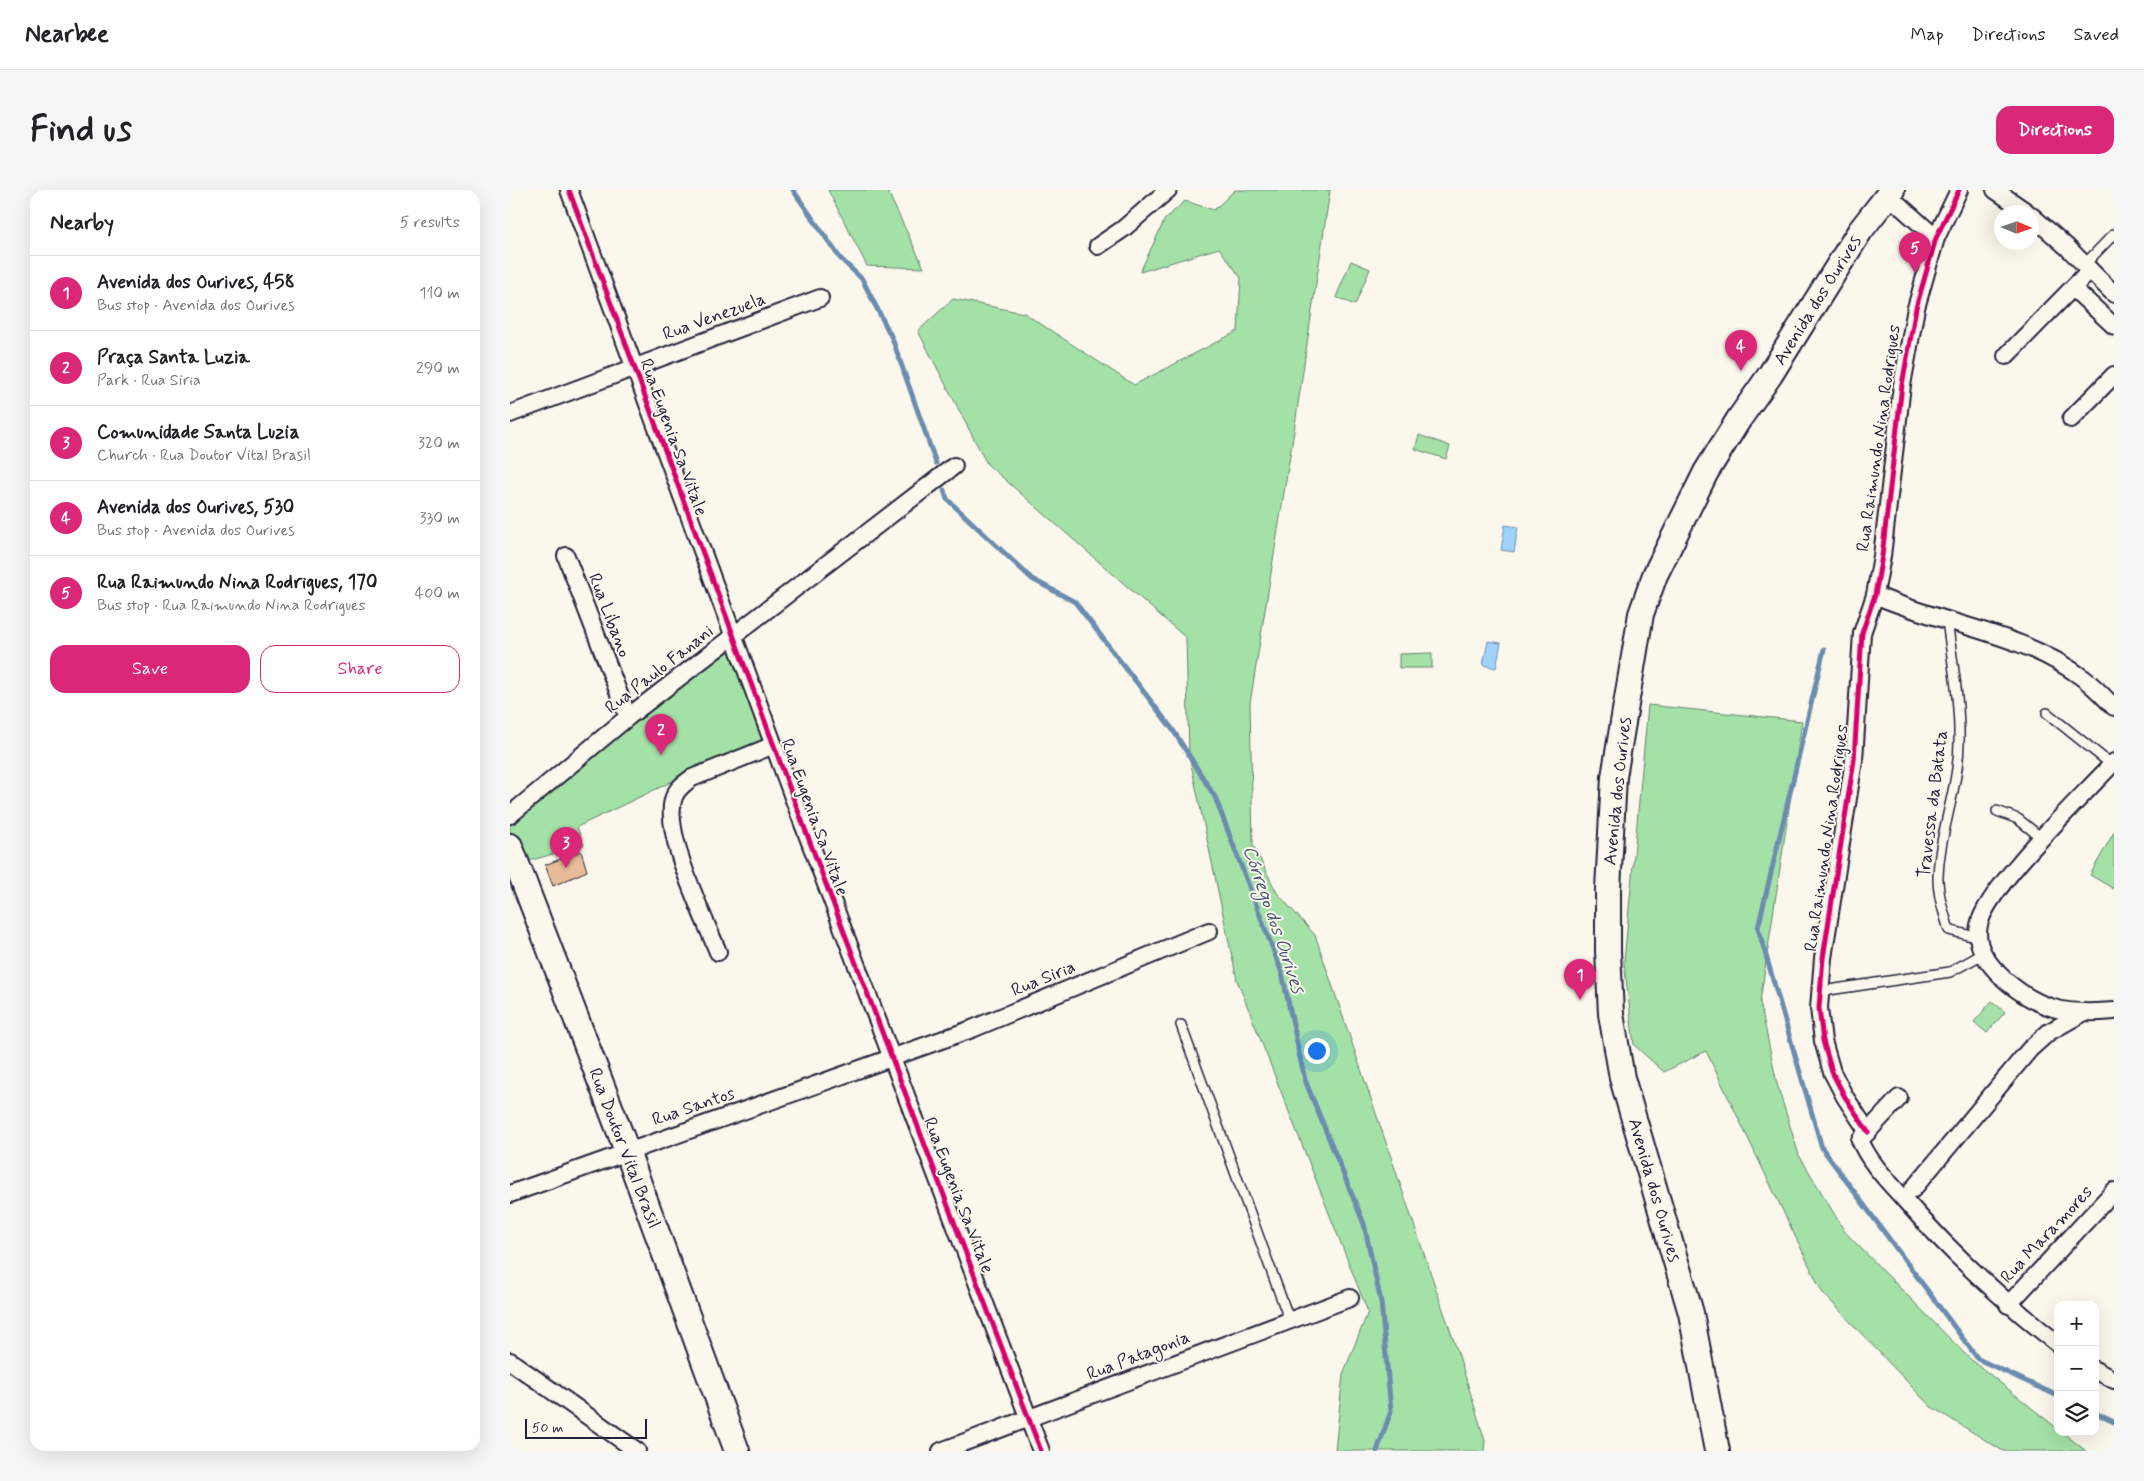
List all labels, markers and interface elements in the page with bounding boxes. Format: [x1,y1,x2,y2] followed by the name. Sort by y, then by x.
[25,19,109,50] text: Nearbee
[1911,23,1944,47] text: Map
[1972,23,2046,47] text: Directions
[2074,23,2119,47] text: Saved
[1996,106,2114,154] button: Directions
[30,107,132,153] text: Find us
[1994,205,2039,250] north arrow
[50,209,114,237] text: Nearby
[400,212,460,233] text: 5 results
[1768,231,1867,370] street label: Avenida dos Ourives
[1899,232,1931,273] pin: 5
[97,270,295,295] text: Avenida dos Ourives, 458
[62,283,70,304] text: 1
[419,283,460,304] text: 110 m
[660,287,769,347] street label: Rua Venezuela
[97,295,295,316] text: Bus stop · Avenida dos Ourives
[1851,323,1907,553] street label: Rua Raimundo Nina Rodrigues
[1725,330,1757,371] pin: 4
[97,345,250,370] text: Praça Santa Luzia
[633,355,713,519] street label: Rua Eugenia Sa Vitale
[62,358,70,379] text: 2
[416,358,460,379] text: 290 m
[97,370,201,391] text: Park · Rua Siria
[97,420,299,445] text: Comunidade Santa Luzia
[62,433,70,454] text: 3
[418,433,460,454] text: 320 m
[97,445,311,466] text: Church · Rua Doutor Vital Brasil
[97,495,294,520] text: Avenida dos Ourives, 530
[61,508,71,529] text: 4
[419,508,460,529] text: 330 m
[97,520,295,541] text: Bus stop · Avenida dos Ourives
[97,570,377,595] text: Rua Raimundo Nina Rodrigues, 170
[582,570,636,661] street label: Rua Libano
[61,583,71,604] text: 5
[415,583,460,604] text: 400 m
[97,595,366,616] text: Bus stop · Rua Raimundo Nina Rodrigues
[600,620,719,720] street label: Rua Paulo Fanani
[50,645,250,693] button: Save
[260,645,460,693] button: Share
[645,714,677,755] pin: 2
[1598,716,1638,866] street label: Avenida dos Ourives
[1799,723,1855,953] street label: Rua Raimundo Nina Rodrigues
[1912,729,1954,879] street label: Travessa da Batata
[774,735,854,899] street label: Rua Eugenia Sa Vitale
[550,827,582,868] pin: 3
[1235,842,1311,999] water label: Córrego dos Ourives
[1008,955,1079,1003] street label: Rua Siria
[1564,959,1596,1000] pin: 1
[1304,1038,1330,1064] your location
[582,1065,666,1232] street label: Rua Doutor Vital Brasil
[649,1082,738,1132] street label: Rua Santos
[917,1114,999,1277] street label: Rua Eugenia Sa Vitale
[1622,1115,1686,1265] street label: Avenida dos Ourives
[1995,1181,2098,1289] street label: Rua Maramores
[2054,1301,2099,1436] map controls
[2054,1301,2099,1346] button: +
[1083,1325,1194,1388] street label: Rua Patagonia
[2054,1346,2099,1391] button: −
[2054,1391,2099,1436] button: layers
[525,1416,648,1439] scale bar
[532,1419,563,1437] text: 50 m

